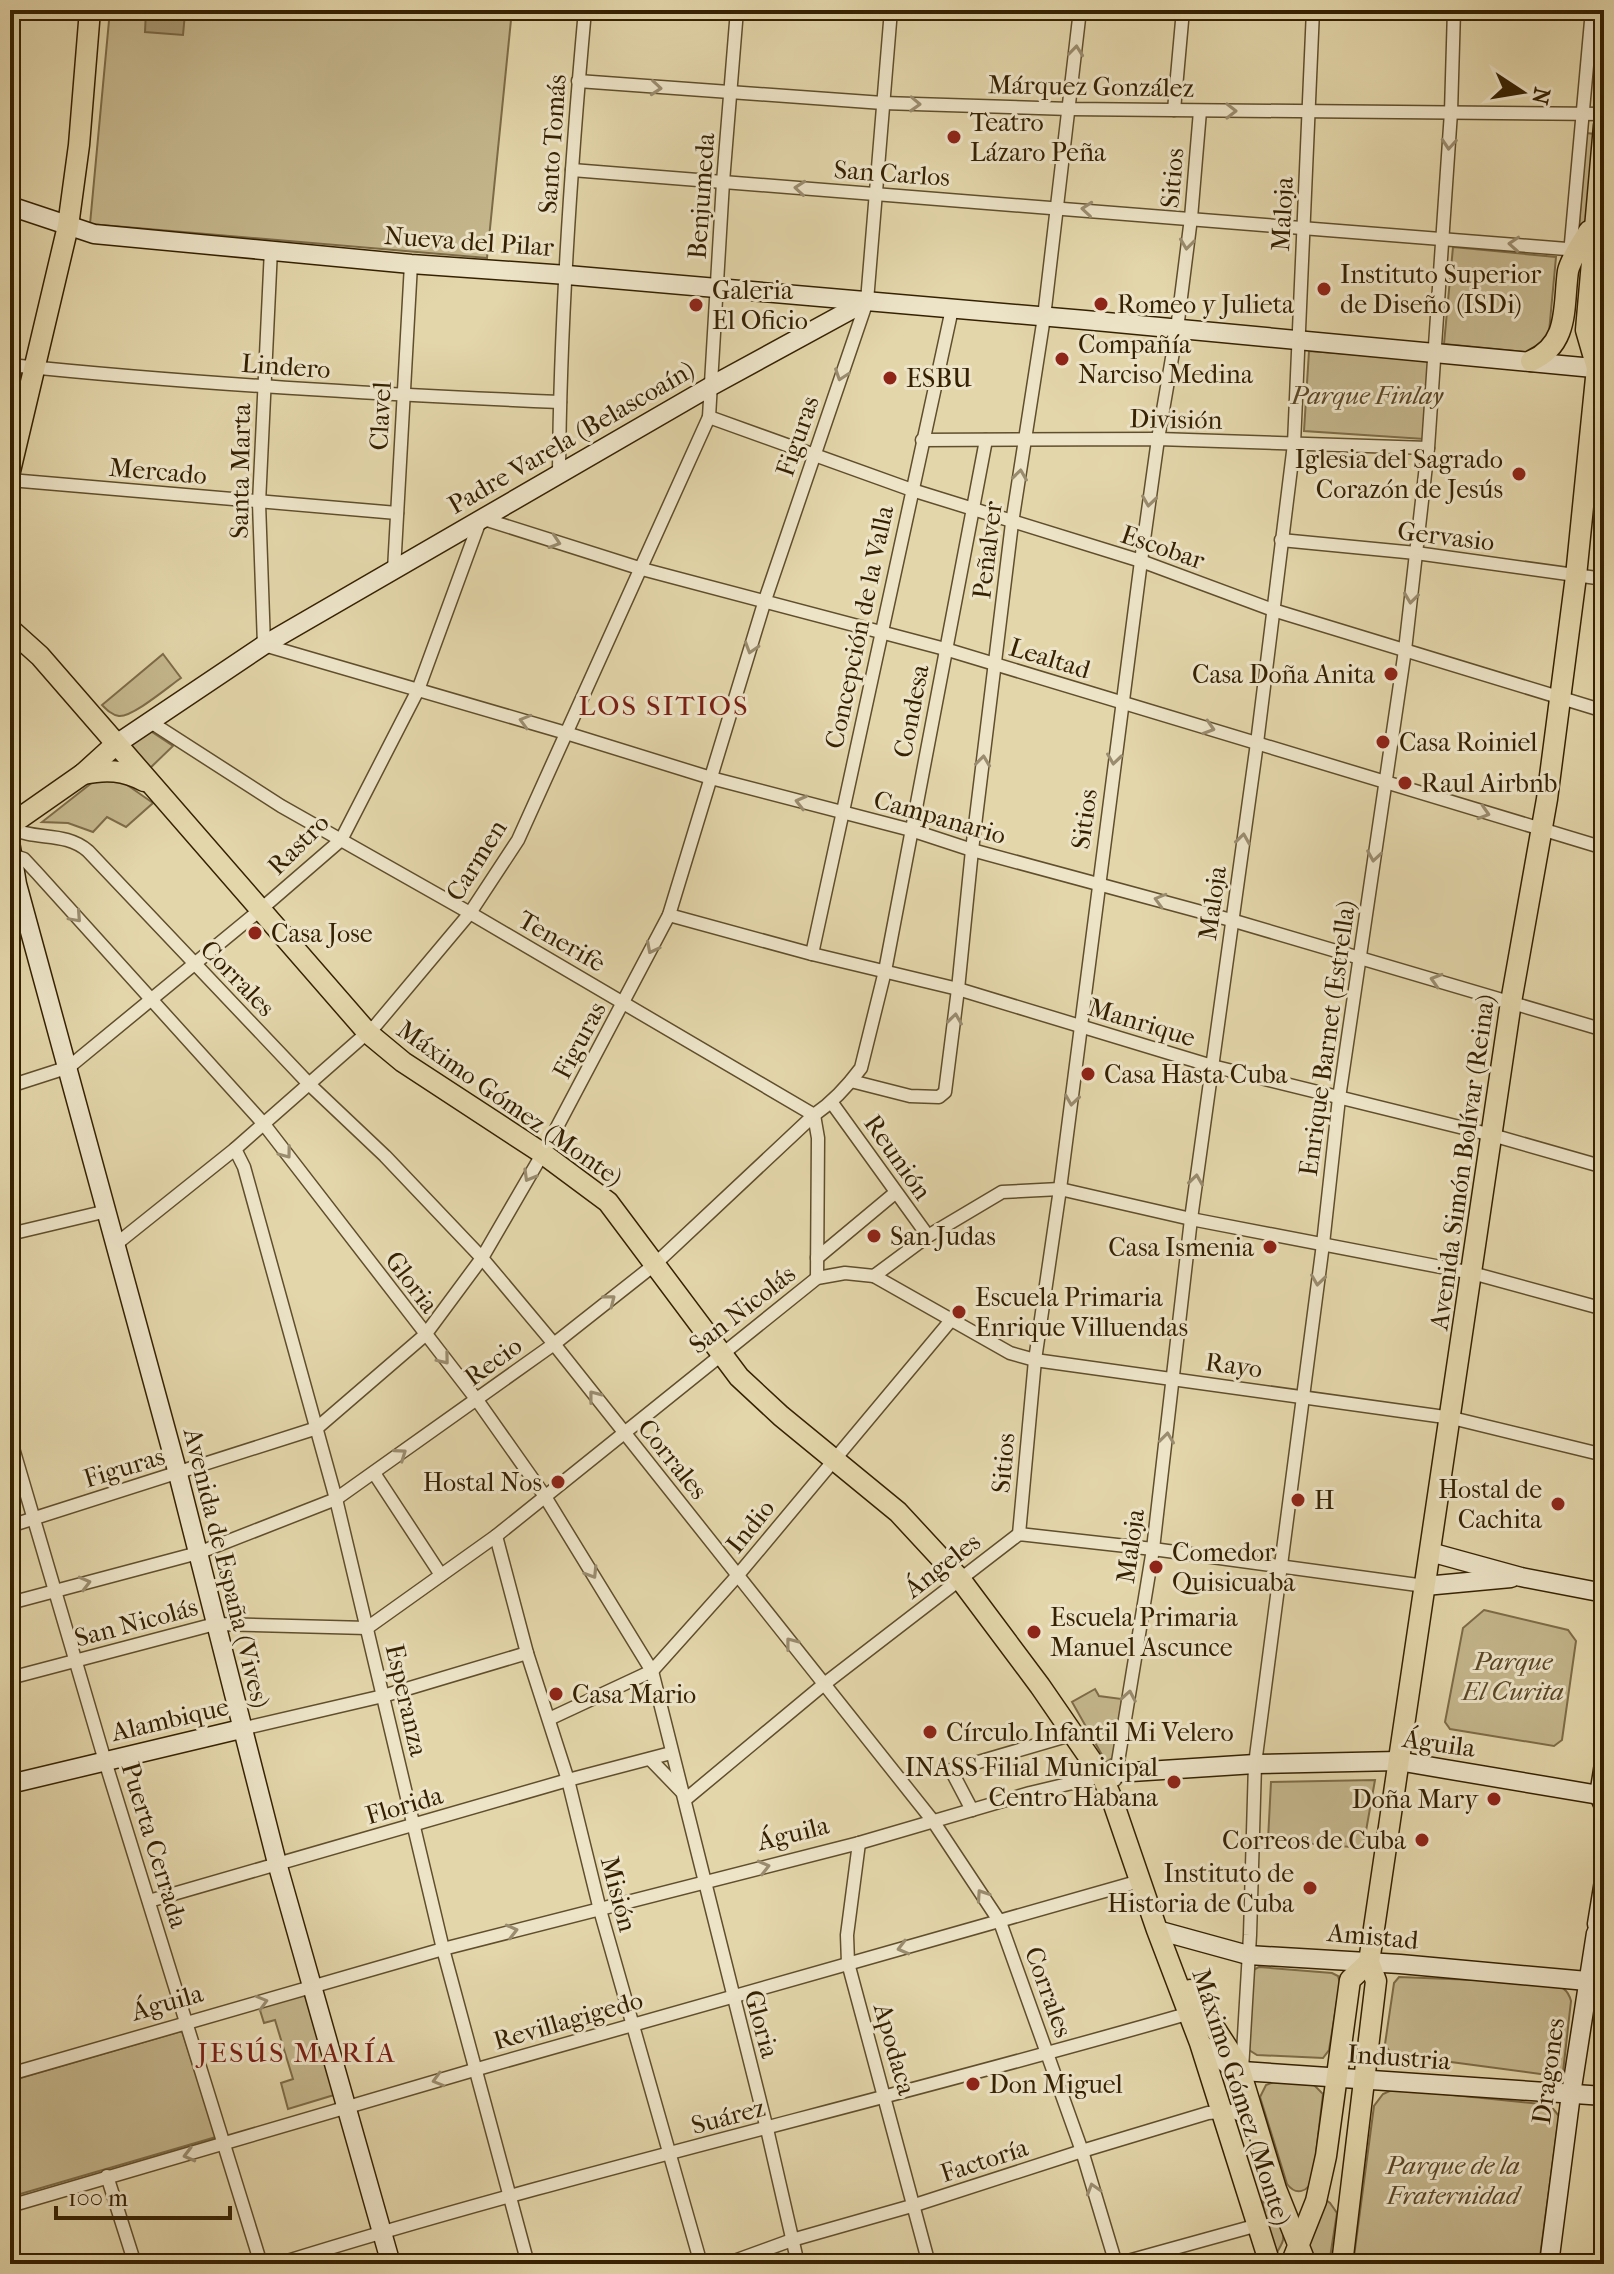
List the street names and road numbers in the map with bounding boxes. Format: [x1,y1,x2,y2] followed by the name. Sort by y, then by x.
[988,69,1194,104] street label: Márquez González
[532,73,573,215] street label: Santo Tomás
[682,131,721,260] street label: Benjumeda
[1154,147,1191,209] street label: Sitios
[833,154,951,193] street label: San Carlos
[1265,175,1300,252] street label: Maloja
[383,220,555,263] street label: Nueva del Pilar
[240,348,332,385] street label: Lindero
[443,354,700,521] street label: Padre Varela (Belascoaín)
[363,381,398,451] street label: Clavel
[769,392,826,481] street label: Figuras
[224,402,257,539] street label: Santa Marta
[1129,403,1223,436] street label: División
[108,452,208,491] street label: Mercado
[966,499,1009,601] street label: Peñalver
[819,502,901,751] street label: Concepción de la Valla
[1396,515,1496,558] street label: Gervasio
[1117,519,1209,576] street label: Escobar
[1006,631,1095,686] street label: Lealtad
[887,661,936,760] street label: Condesa
[870,784,1010,851] street label: Campanario
[1065,787,1104,851] street label: Sitios
[261,807,336,882] street label: Rastro
[439,814,513,907] street label: Carmen
[1192,863,1233,942] street label: Maloja
[1293,898,1362,1178] street label: Enrique Barnet (Estrella)
[512,904,611,979] street label: Tenerife
[194,934,281,1023] street label: Corrales
[1085,992,1199,1053] street label: Manrique
[1423,992,1501,1333] street label: Avenida Simón Bolívar (Reina)
[546,996,613,1084] street label: Figuras
[391,1014,629,1193] street label: Máximo Gómez (Monte)
[857,1109,938,1206] street label: Reunión
[378,1245,445,1320] street label: Gloria
[683,1258,802,1361] street label: San Nicolás
[458,1330,528,1393] street label: Recio
[1203,1346,1265,1385] street label: Rayo
[631,1413,714,1506] street label: Corrales
[176,1424,276,1711] street label: Avenida de España (Vives)
[985,1432,1022,1494] street label: Sitios
[80,1440,168,1494] street label: Figuras
[719,1493,781,1559] street label: Indio
[1110,1506,1151,1585] street label: Maloja
[897,1525,987,1605] street label: Ángeles
[71,1591,201,1654] street label: San Nicolás
[379,1641,435,1760] street label: Esperanza
[107,1691,232,1748] street label: Alambique
[1400,1722,1478,1764] street label: Águila
[115,1758,195,1933] street label: Puerta Cerrada
[362,1779,447,1831] street label: Florida
[753,1808,833,1858] street label: Águila
[594,1853,643,1935] street label: Misión
[1325,1917,1421,1956] street label: Amistad
[1018,1943,1079,2042] street label: Corrales
[1185,1965,1298,2230] street label: Máximo Gómez (Monte)
[127,1976,207,2028] street label: Águila
[490,1984,646,2057] street label: Revillagigedo
[738,1987,786,2062] street label: Gloria
[866,1999,923,2099] street label: Apodaca
[1526,2016,1571,2126] street label: Dragones
[1346,2038,1453,2077] street label: Industria
[688,2092,769,2141] street label: Suárez
[936,2131,1033,2189] street label: Factoría

